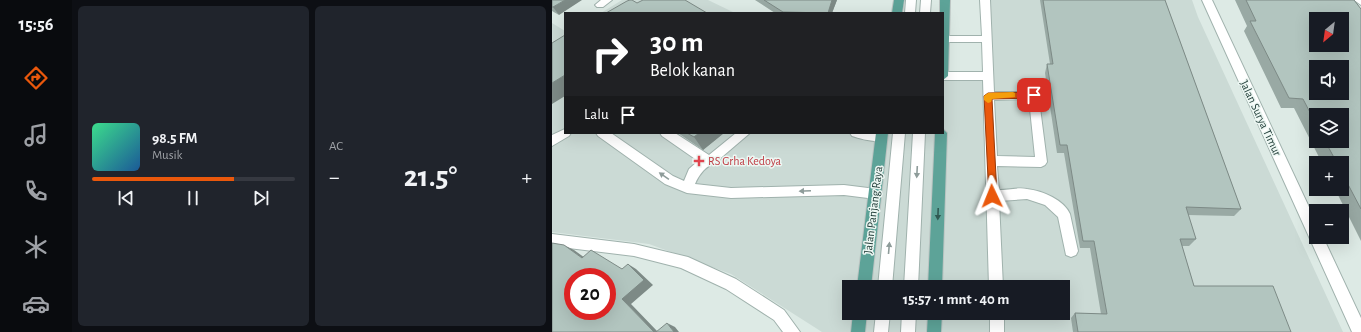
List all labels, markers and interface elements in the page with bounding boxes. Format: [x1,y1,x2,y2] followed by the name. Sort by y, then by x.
[1309,12,1349,52] north arrow
[1309,12,1349,244] map controls
[19,16,53,34] text: 15:56
[584,28,636,80] icon: right
[650,29,703,57] text: 30 m
[1309,60,1349,100] button: sound
[650,62,735,80] text: Belok kanan
[22,64,50,92] icon: directions
[1017,78,1051,112] pin
[1237,78,1284,158] street label: Jalan Surya Timur
[1023,84,1045,106] icon: arrive
[617,104,639,126] icon: arrive
[584,107,609,122] text: Lalu
[1309,108,1349,148] button: layers
[22,121,50,149] icon: music
[152,131,197,146] text: 98.5 FM
[329,140,343,153] text: AC
[152,149,183,162] text: Musik
[693,155,705,167] marker: RS Grha Kedoya
[708,155,782,168] place label: RS Grha Kedoya
[1309,156,1349,196] button: +
[404,162,457,192] text: 21.5°
[862,165,885,255] street label: Jalan Panjang Raya
[329,166,340,188] text: −
[521,166,532,188] text: +
[914,166,920,179] one-way arrow
[659,172,669,180] one-way arrow
[971,175,1013,217] position arrow
[22,177,50,205] icon: phone
[115,187,137,209] icon: previous
[182,187,204,209] icon: pause
[250,187,272,209] icon: next
[798,188,811,194] one-way arrow
[1309,204,1349,244] button: −
[935,208,941,221] one-way arrow
[22,233,50,261] icon: climate
[885,242,892,254] one-way arrow
[564,268,616,320] speed limit sign: 20
[22,290,50,318] icon: car
[903,292,1009,307] text: 15:57 · 1 mnt · 40 m

